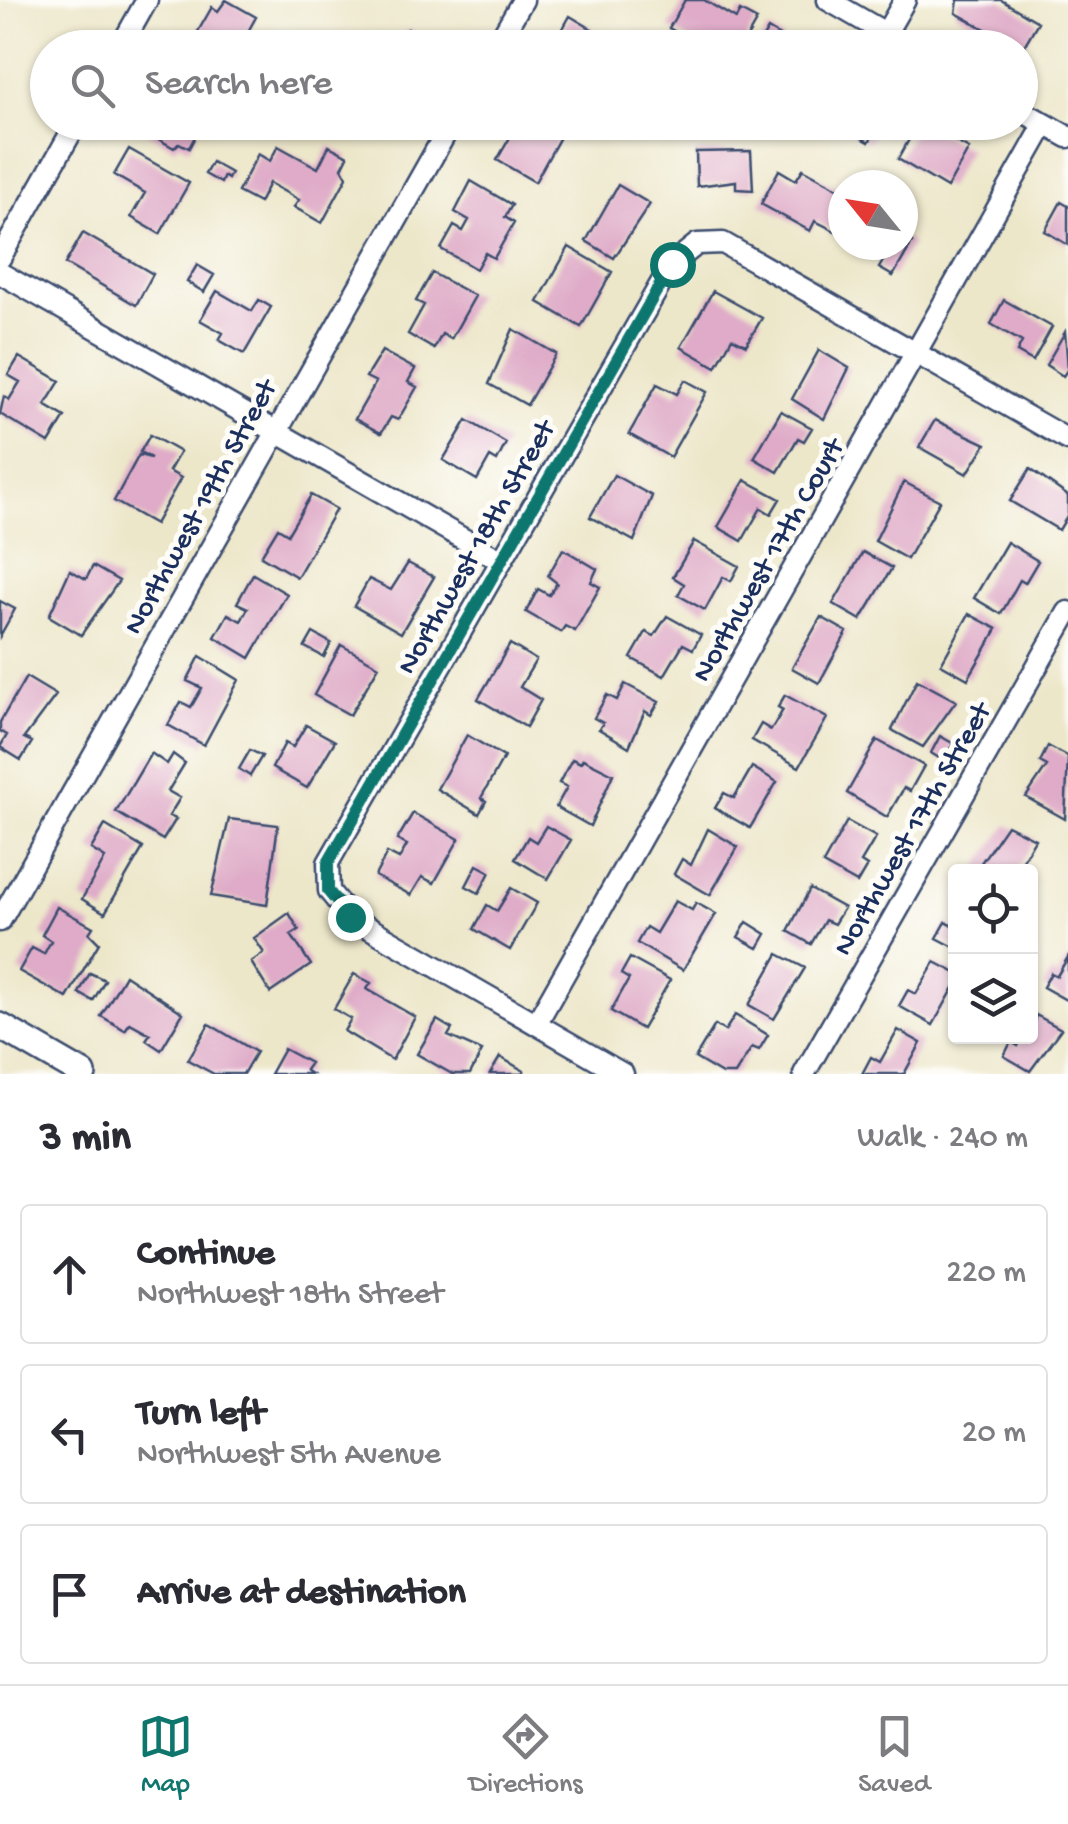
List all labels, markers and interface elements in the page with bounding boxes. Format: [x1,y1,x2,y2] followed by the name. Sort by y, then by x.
[30,30,1038,140] search box
[65,58,120,113] icon: search
[145,63,332,107] text: Search here
[828,170,918,260] north arrow
[650,242,696,288] route start
[117,372,288,642] street label: Northwest 19th Street
[391,413,566,681] street label: Northwest 18th Street
[686,431,855,689] street label: Northwest 17th Court
[827,695,1002,963] street label: Northwest 17th Street
[948,864,1038,1044] map controls
[948,864,1038,954] button: locate
[328,895,374,941] route end
[948,954,1038,1044] button: layers
[40,1115,131,1164] text: 3 min
[857,1120,1028,1158] text: Walk · 240 m
[137,1233,275,1277] text: Continue
[42,1247,97,1302] icon: ahead
[946,1255,1026,1293] text: 220 m
[137,1277,443,1315] text: Northwest 18th Street
[137,1393,265,1437] text: Turn left
[42,1407,97,1462] icon: left
[962,1415,1026,1453] text: 20 m
[137,1437,441,1475] text: Northwest 5th Avenue
[42,1567,97,1622] icon: arrive
[137,1572,466,1616] text: Arrive at destination
[138,1709,193,1802] tab: Map
[469,1709,583,1802] tab: Directions
[858,1709,930,1802] tab: Saved

